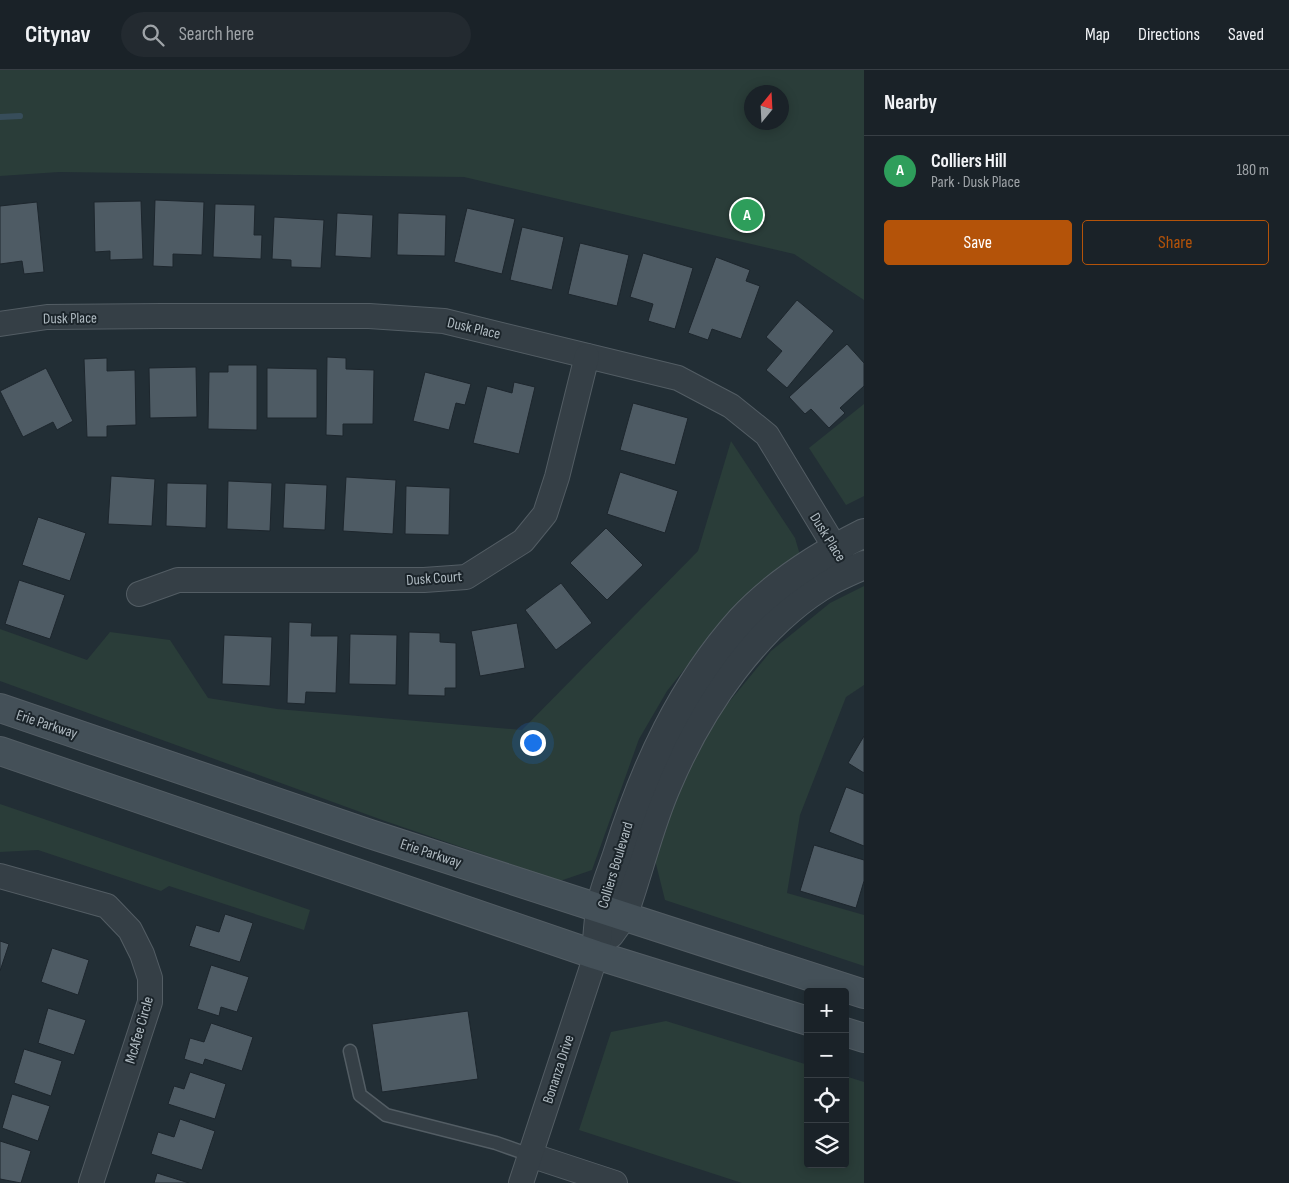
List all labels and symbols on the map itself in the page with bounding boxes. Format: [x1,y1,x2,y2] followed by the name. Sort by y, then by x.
[744,85,789,130] north arrow
[731,196,763,234] pin: A
[43,309,97,328] street label: Dusk Place
[445,313,502,344] street label: Dusk Place
[805,509,850,565] street label: Dusk Place
[406,567,463,590] street label: Dusk Court
[14,706,80,743] street label: Erie Parkway
[520,730,546,756] your location
[593,820,638,911] street label: Colliers Boulevard
[398,835,464,872] street label: Erie Parkway
[121,994,158,1066] street label: McAfee Circle
[538,1032,579,1106] street label: Bonanza Drive

